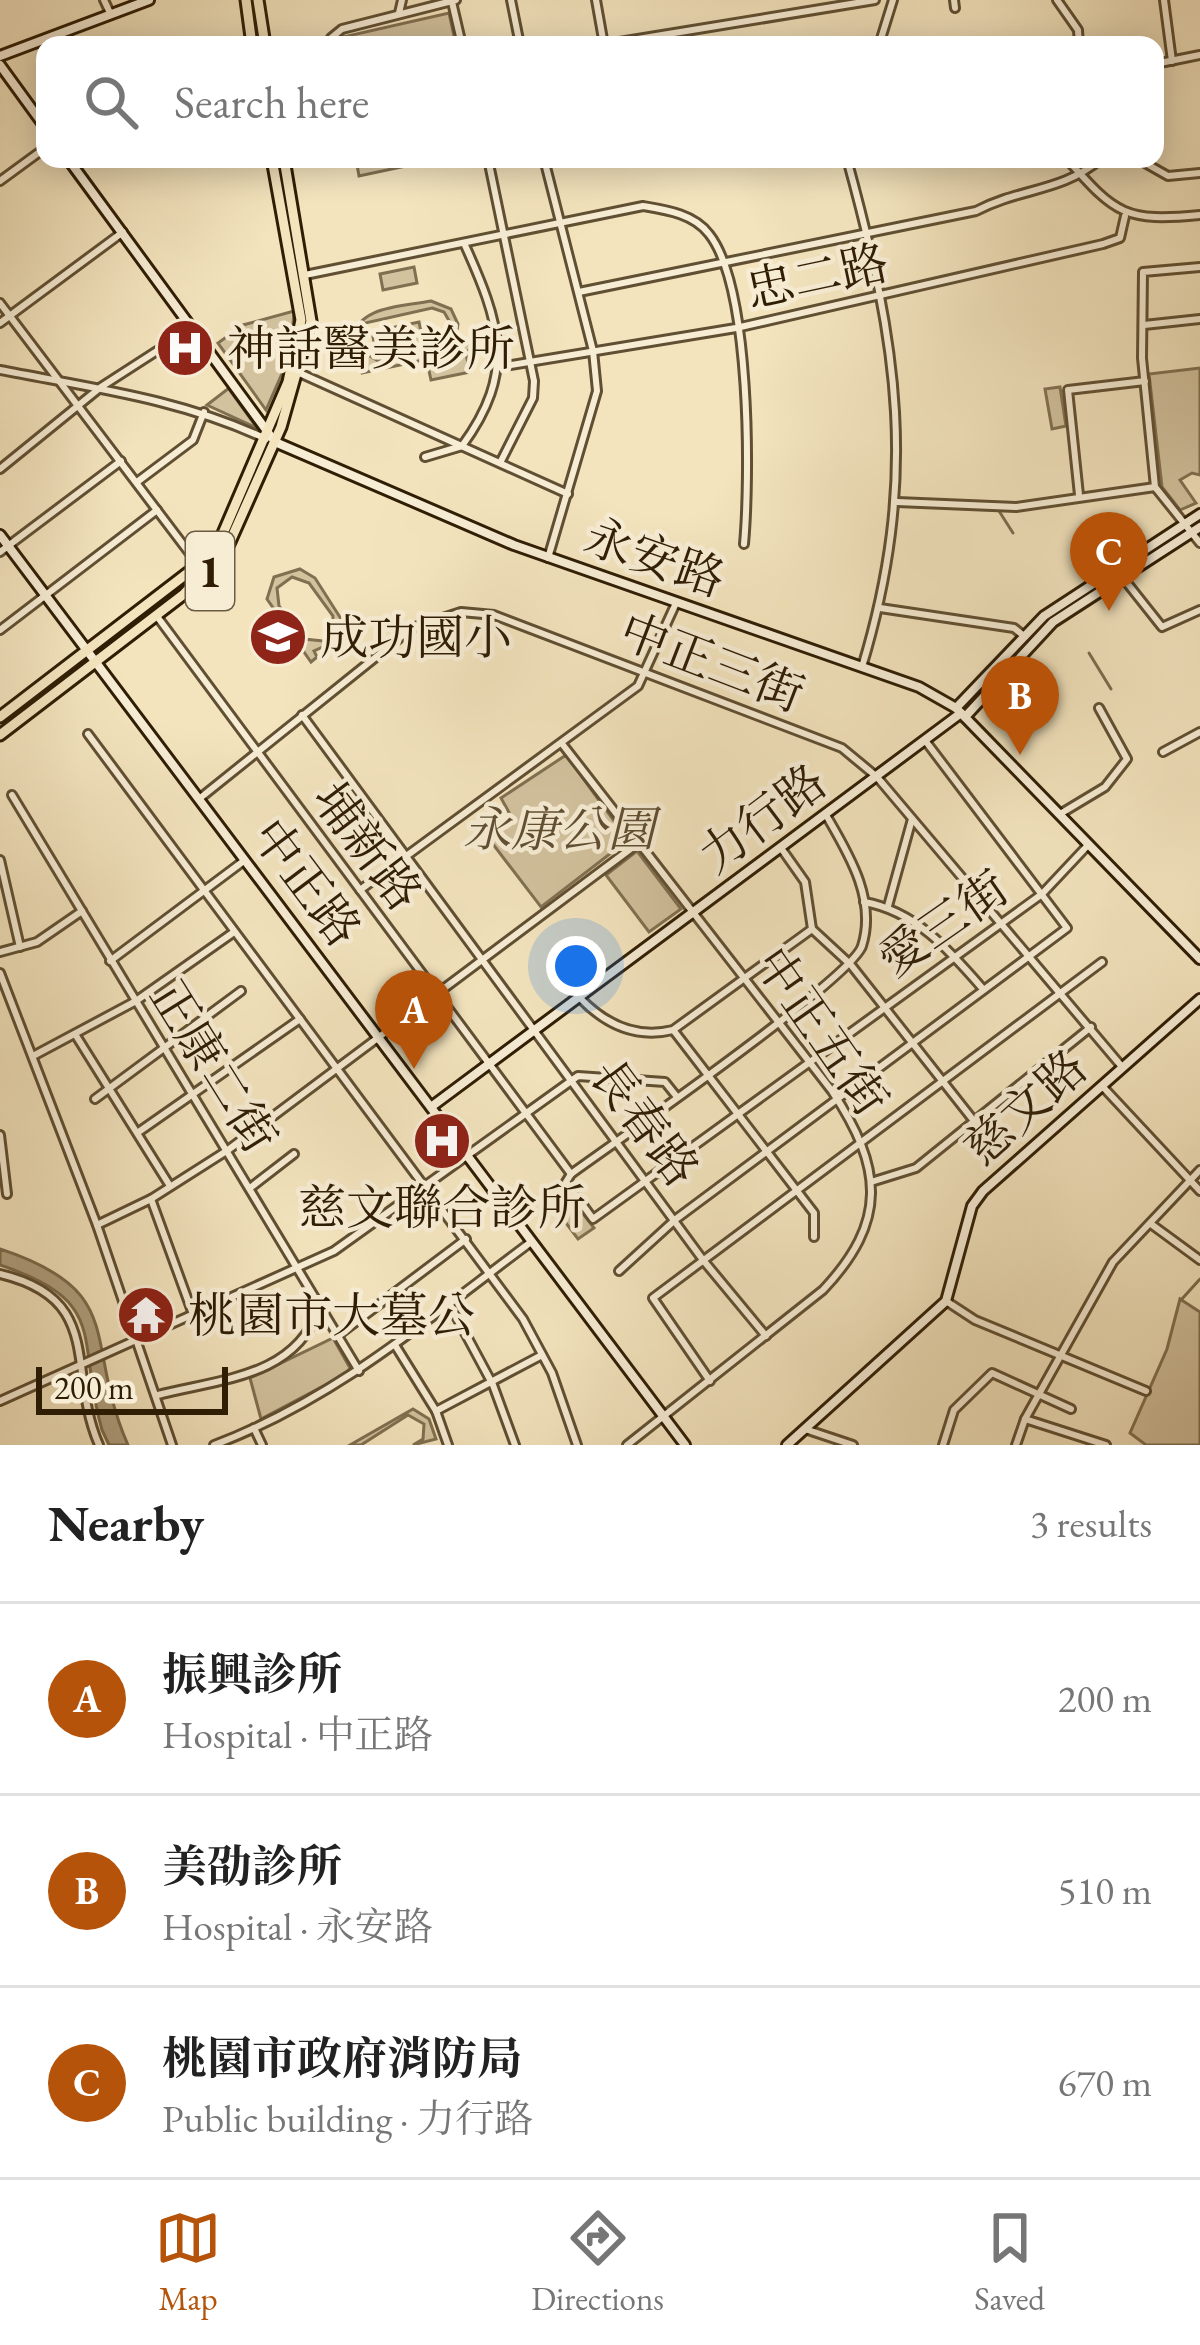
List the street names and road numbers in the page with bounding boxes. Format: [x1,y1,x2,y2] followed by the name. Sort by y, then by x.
[740,231,894,321] street label: 忠二路
[577,504,733,610] street label: 永安路
[186,532,234,610] road number: 1
[611,599,813,725] street label: 中正三街
[686,750,838,886] street label: 力行路
[300,770,436,922] street label: 埔新路
[239,806,375,958] street label: 中正路
[866,856,1020,990] street label: 愛三街
[742,935,902,1127] street label: 中正五街
[137,968,291,1164] street label: 正康二街
[951,1036,1099,1178] street label: 慈文路
[577,1046,713,1198] street label: 長春路

